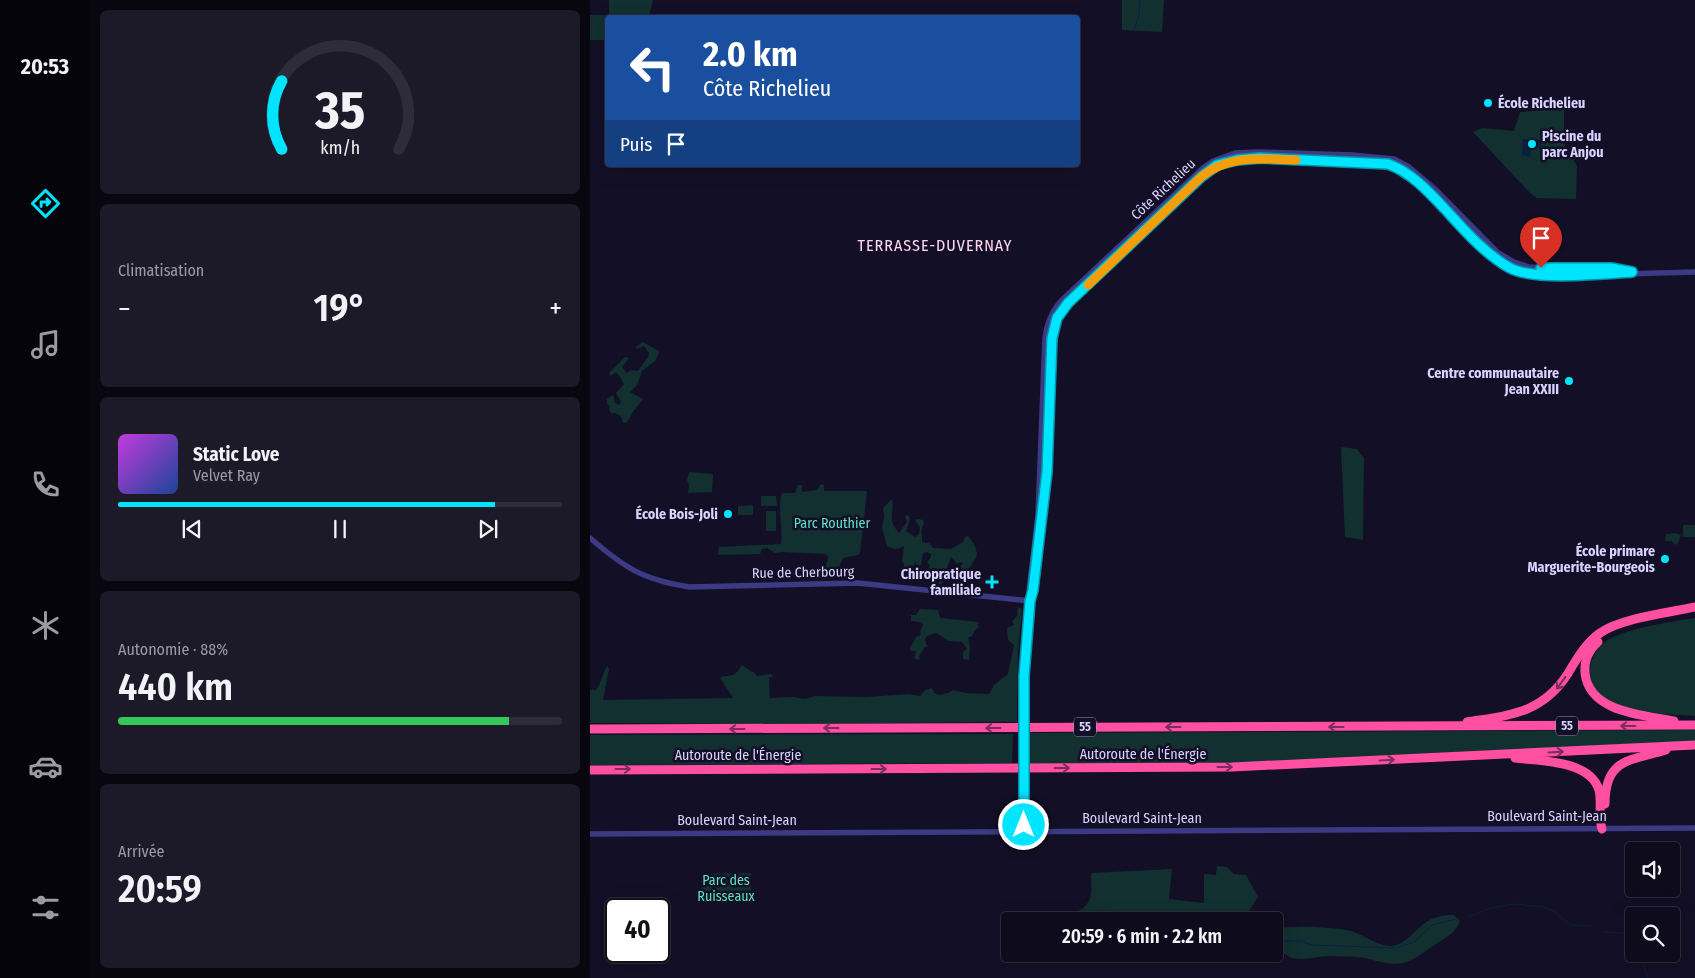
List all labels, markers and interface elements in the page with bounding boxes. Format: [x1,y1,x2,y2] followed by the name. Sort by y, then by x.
[703,33,798,75] text: 2.0 km
[620,35,685,100] icon: left
[21,53,69,80] text: 20:53
[703,75,831,102] text: Côte Richelieu
[314,79,365,142] text: 35
[1498,94,1585,112] place label: École Richelieu
[1482,97,1494,109] marker: École Richelieu
[1542,128,1604,161] place label: Piscine du parc Anjou
[662,130,690,158] icon: arrive
[620,133,652,156] text: Puis
[320,137,360,159] text: km/h
[1526,138,1538,150] marker: Piscine du parc Anjou
[1128,155,1199,223] street label: Côte Richelieu
[28,186,63,221] icon: directions
[1520,217,1562,268] pin
[1527,224,1555,252] icon: arrive
[858,236,1012,255] district label: TERRASSE-DUVERNAY
[118,261,204,280] text: Climatisation
[313,285,366,331] text: 19°
[118,292,131,325] text: −
[549,292,562,325] text: +
[28,327,63,362] icon: music
[1427,365,1559,398] place label: Centre communautaire Jean XXIII
[1563,375,1575,387] marker: Centre communautaire Jean XXIII
[193,443,280,466] text: Static Love
[193,466,260,485] text: Velvet Ray
[28,467,63,502] icon: phone
[636,505,718,523] place label: École Bois-Joli
[722,508,734,520] marker: École Bois-Joli
[178,515,206,543] icon: previous
[326,515,354,543] icon: pause
[474,515,502,543] icon: next
[794,515,870,532] park label: Parc Routhier
[1527,542,1655,576] place label: École primare Marguerite-Bourgeois
[1659,553,1671,565] marker: École primare Marguerite-Bourgeois
[752,563,855,582] street label: Rue de Cherbourg
[901,566,981,599] place label: Chiropratique familiale
[985,575,999,589] marker: Chiropratique familiale
[28,608,63,643] icon: climate
[118,640,228,659] text: Autonomie · 88%
[118,664,233,710] text: 440 km
[1555,676,1566,689] one-way arrow
[1556,716,1578,736] road number: 55
[1074,718,1096,736] road number: 55
[1620,721,1636,731] one-way arrow
[1165,722,1182,732] one-way arrow
[1328,722,1344,732] one-way arrow
[985,723,1002,733] one-way arrow
[729,724,745,734] one-way arrow
[823,724,839,733] one-way arrow
[1080,745,1206,763] street label: Autoroute de l'Énergie
[675,746,801,764] street label: Autoroute de l'Énergie
[1548,747,1564,756] one-way arrow
[28,749,63,784] icon: car
[1379,756,1395,765] one-way arrow
[1216,762,1232,772] one-way arrow
[1054,763,1070,773] one-way arrow
[614,764,631,774] one-way arrow
[870,764,887,774] one-way arrow
[997,798,1049,850] position arrow
[1487,808,1607,825] street label: Boulevard Saint-Jean
[1082,810,1202,827] street label: Boulevard Saint-Jean
[677,812,797,829] street label: Boulevard Saint-Jean
[118,842,164,861] text: Arrivée
[1625,842,1680,962] map controls
[1625,842,1680,897] button: sound
[118,866,202,912] text: 20:59
[697,872,756,905] park label: Parc des Ruisseaux
[28,890,63,925] icon: filters
[605,898,670,963] speed limit sign: 40
[1625,907,1680,962] button: search
[1062,925,1222,948] text: 20:59 · 6 min · 2.2 km

